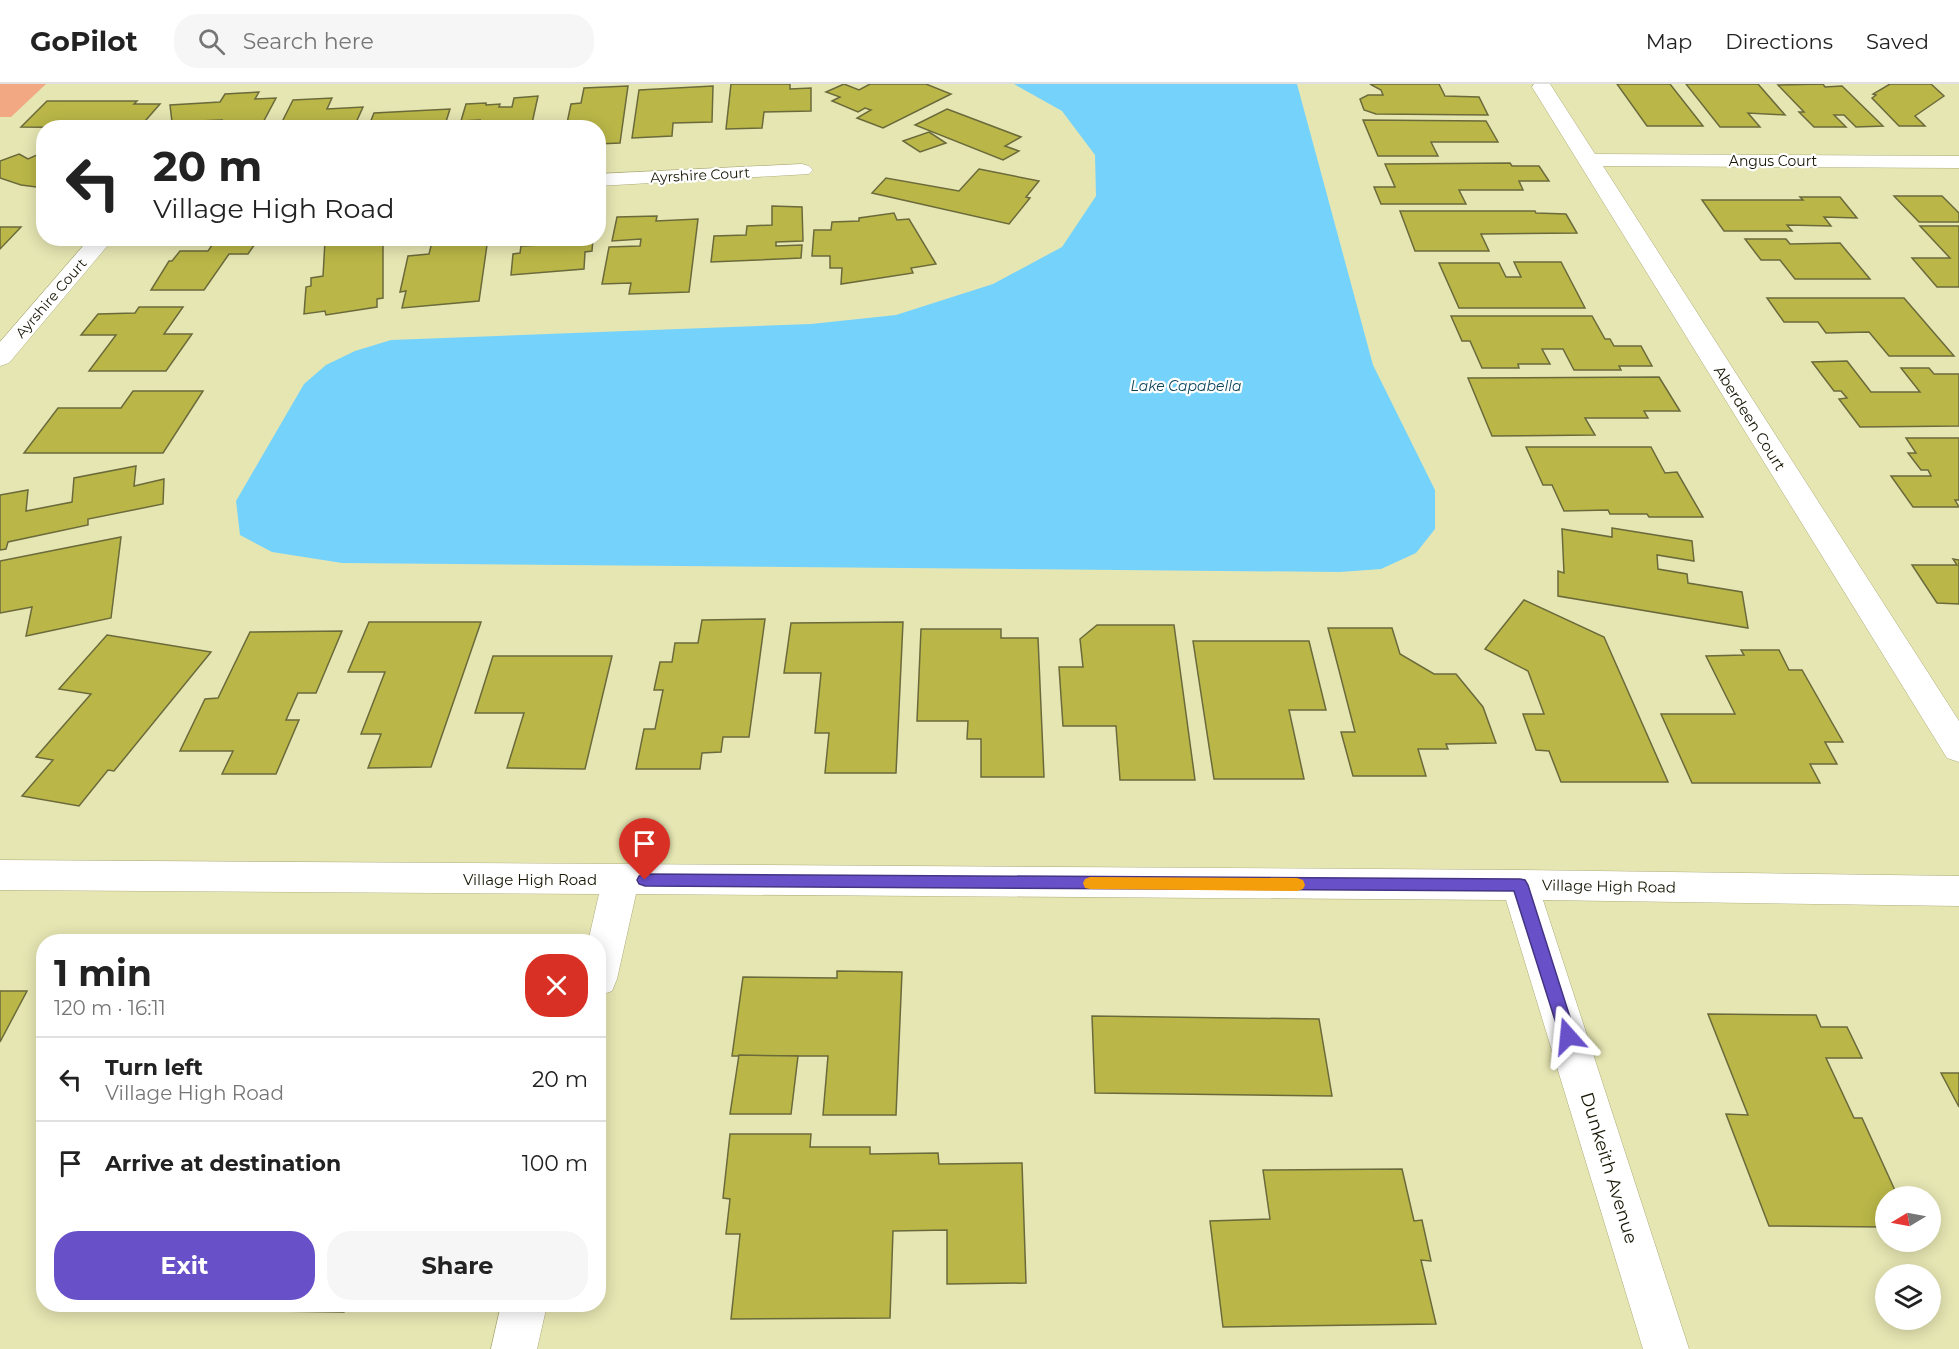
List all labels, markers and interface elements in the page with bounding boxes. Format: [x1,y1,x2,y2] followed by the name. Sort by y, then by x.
[174,14,594,68] search box
[30,24,138,58] text: GoPilot
[195,25,228,58] icon: search
[243,28,374,55] text: Search here
[1646,29,1692,54] text: Map
[1725,29,1833,54] text: Directions
[1866,29,1929,54] text: Saved
[153,140,262,192] text: 20 m
[54,144,132,222] icon: left
[1729,152,1817,170] street label: Angus Court
[650,163,751,187] street label: Ayrshire Court
[153,192,395,225] text: Village High Road
[11,254,91,342] street label: Ayrshire Court
[1710,362,1790,474] street label: Aberdeen Court
[1131,377,1241,395] water label: Lake Capabella
[619,818,670,880] pin
[628,827,661,860] icon: arrive
[463,870,597,889] street label: Village High Road
[1542,875,1676,897] street label: Village High Road
[54,951,152,995] text: 1 min
[525,954,588,1017] button: close
[54,996,166,1020] text: 120 m · 16:11
[1536,1004,1600,1068] position arrow
[105,1054,203,1081] text: Turn left
[54,1063,87,1096] icon: left
[532,1066,588,1093] text: 20 m
[105,1081,284,1105] text: Village High Road
[1575,1090,1643,1246] street label: Dunkeith Avenue
[54,1147,87,1180] icon: arrive
[105,1150,341,1177] text: Arrive at destination
[522,1150,588,1177] text: 100 m
[1875,1186,1941,1252] north arrow
[1875,1186,1941,1330] map controls
[54,1231,315,1300] button: Exit
[327,1231,588,1300] button: Share
[1875,1264,1941,1330] button: layers

